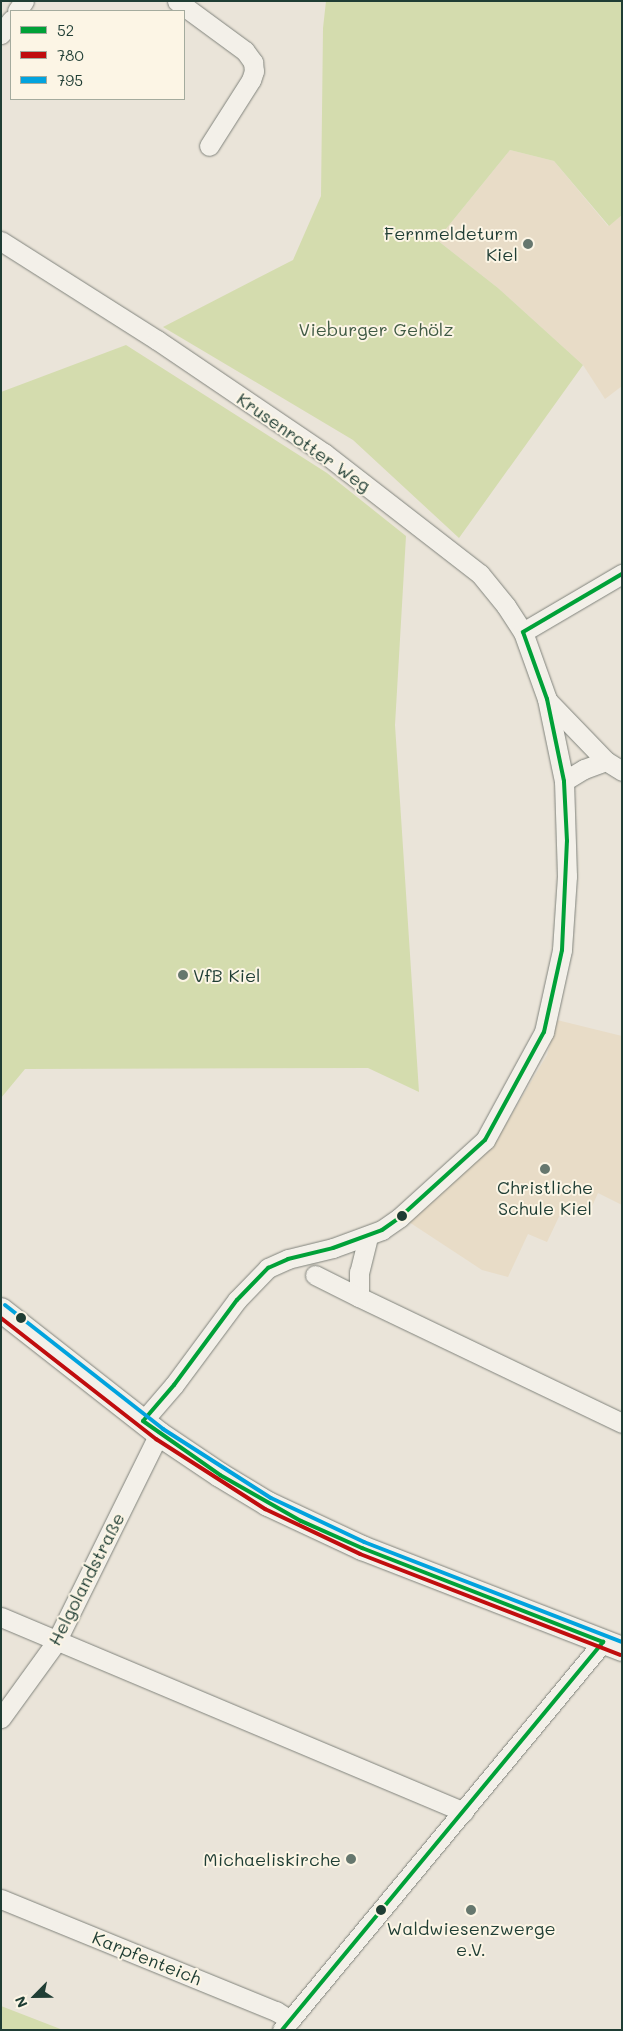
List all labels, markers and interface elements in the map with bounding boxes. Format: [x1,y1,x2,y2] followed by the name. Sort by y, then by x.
[10,10,185,100] legend
[57,20,74,40] text: 52
[57,45,84,65] text: 780
[57,70,83,90] text: 795
[384,223,518,266] place label: Fernmeldeturm Kiel
[522,238,534,250] marker: Fernmeldeturm Kiel
[299,318,453,340] park label: Vieburger Gehölz
[233,388,375,496] street label: Krusenrotter Weg
[193,964,261,986] place label: VfB Kiel
[177,969,189,981] marker: VfB Kiel
[539,1163,551,1175] marker: Christliche Schule Kiel
[497,1177,593,1220] place label: Christliche Schule Kiel
[397,1211,407,1221] unlabelled marker
[16,1313,26,1323] unlabelled marker
[43,1509,129,1649] street label: Helgolandstraße
[203,1848,341,1870] place label: Michaeliskirche
[345,1853,357,1865] marker: Michaeliskirche
[465,1904,477,1916] marker: Waldwiesenzwerge e.V.
[376,1905,386,1915] unlabelled marker
[386,1918,556,1960] place label: Waldwiesenzwerge e.V.
[89,1926,205,1990] street label: Karpfenteich
[10,1971,60,2021] north arrow
[10,1993,32,2011] text: N

